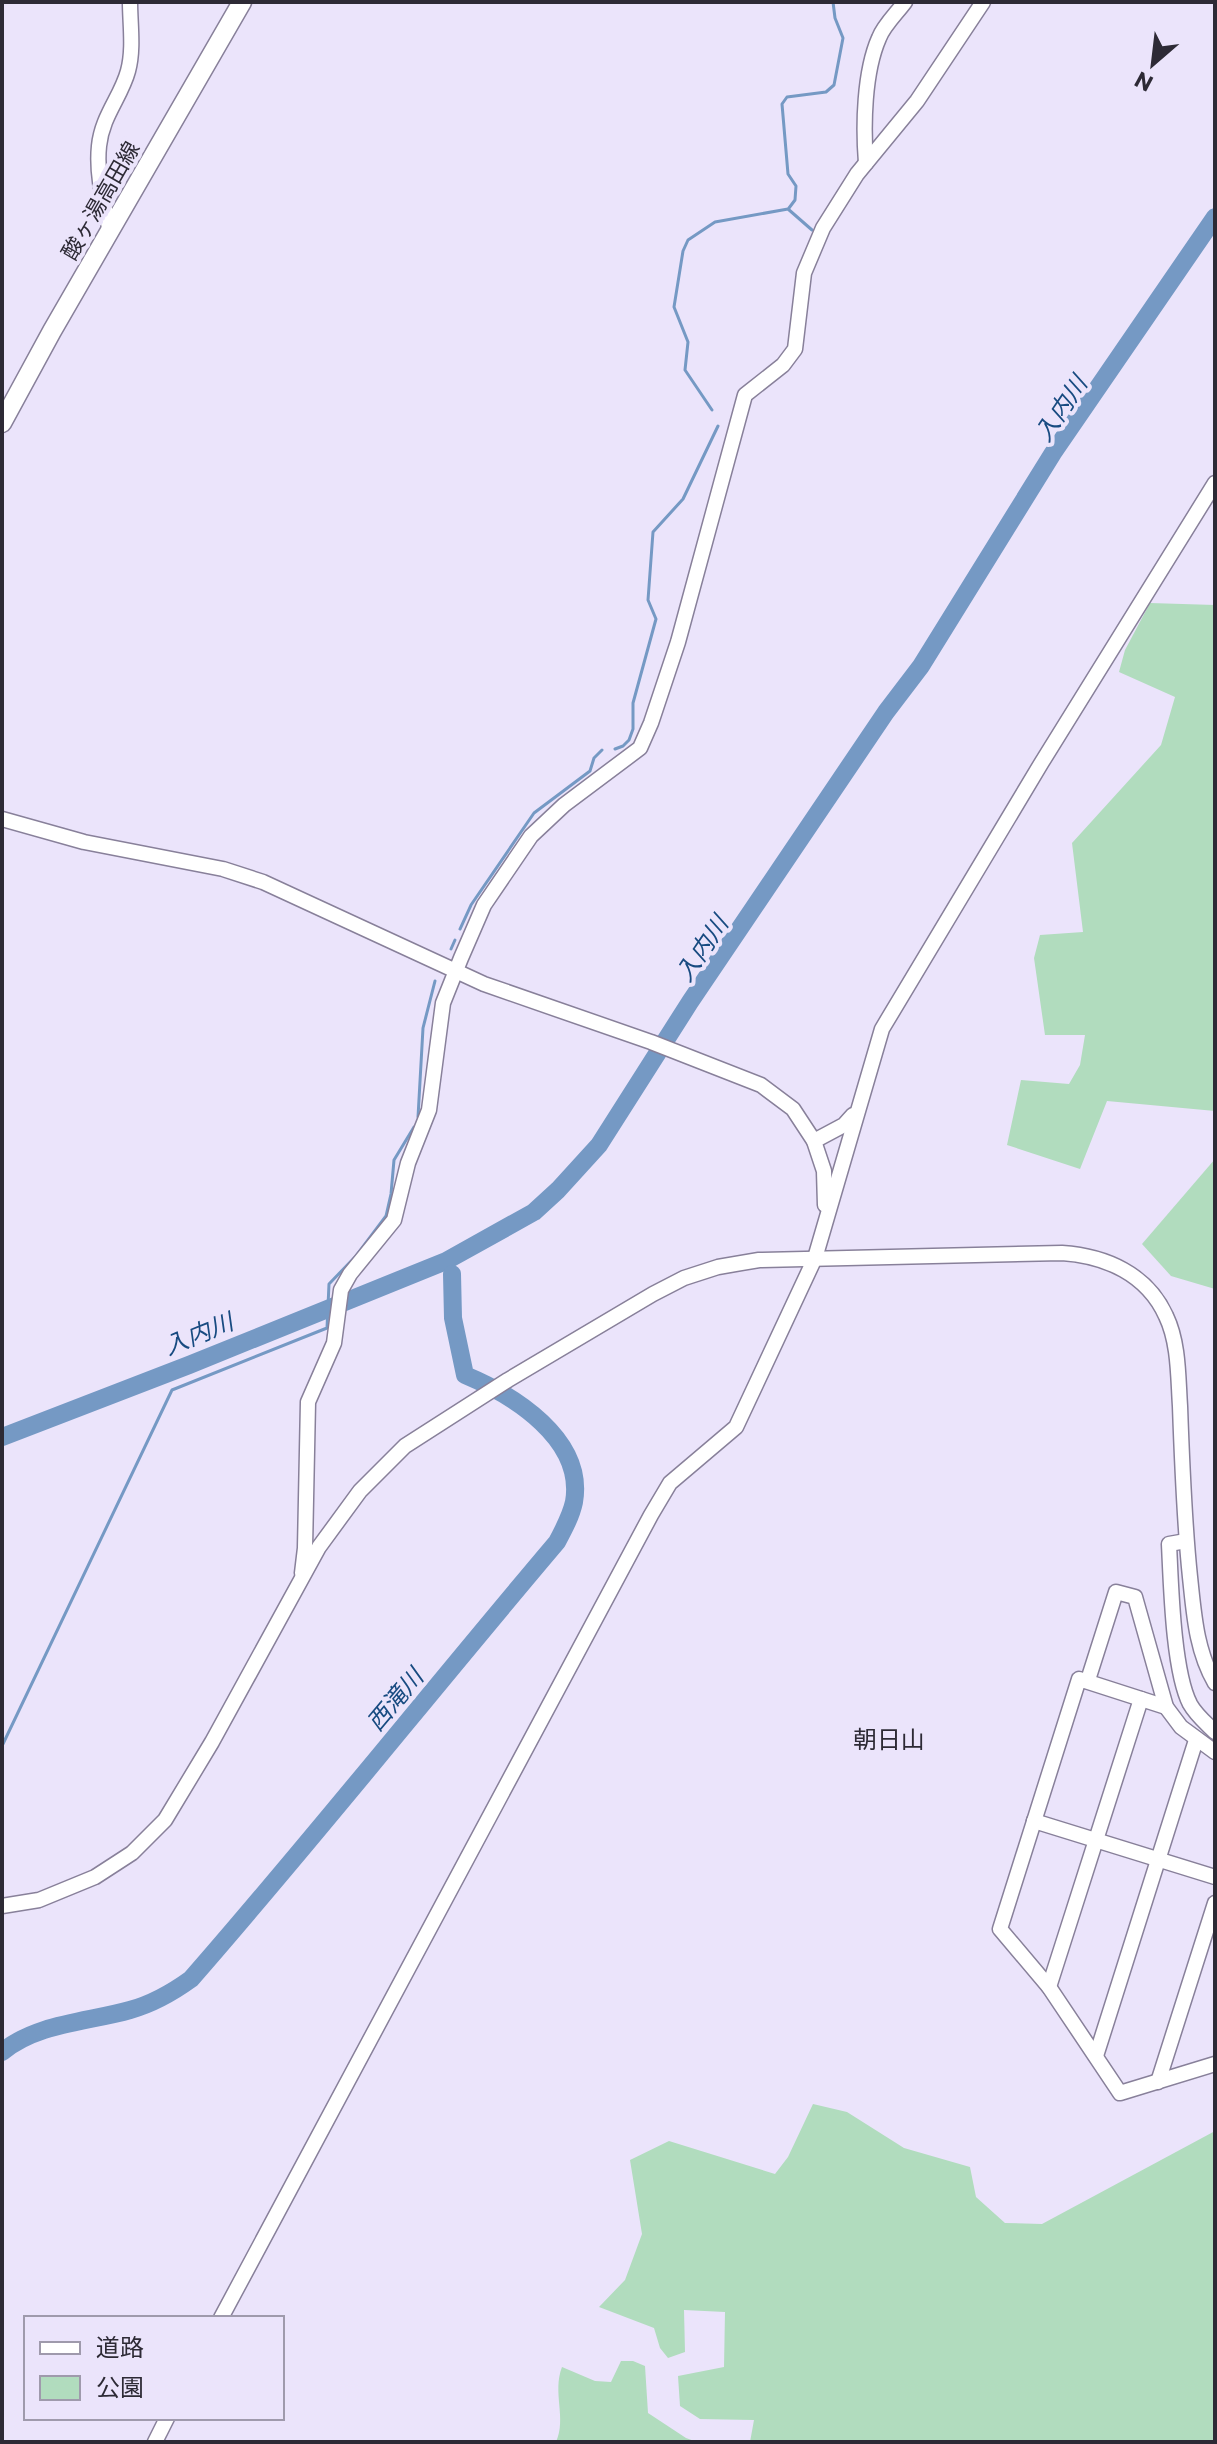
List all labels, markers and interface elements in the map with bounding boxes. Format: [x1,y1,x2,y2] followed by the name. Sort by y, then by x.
[1113,24,1193,104] north arrow
[1130,66,1157,98] text: N
[55,136,145,264] street label: 酸ヶ湯高田線
[1028,368,1094,446] water label: 入内川
[669,908,735,986] water label: 入内川
[159,1305,240,1360] water label: 入内川
[360,1660,430,1736] water label: 西滝川
[853,1724,925,1753] district label: 朝日山
[24,2316,284,2420] legend
[96,2332,144,2361] text: 道路
[96,2372,144,2401] text: 公園

